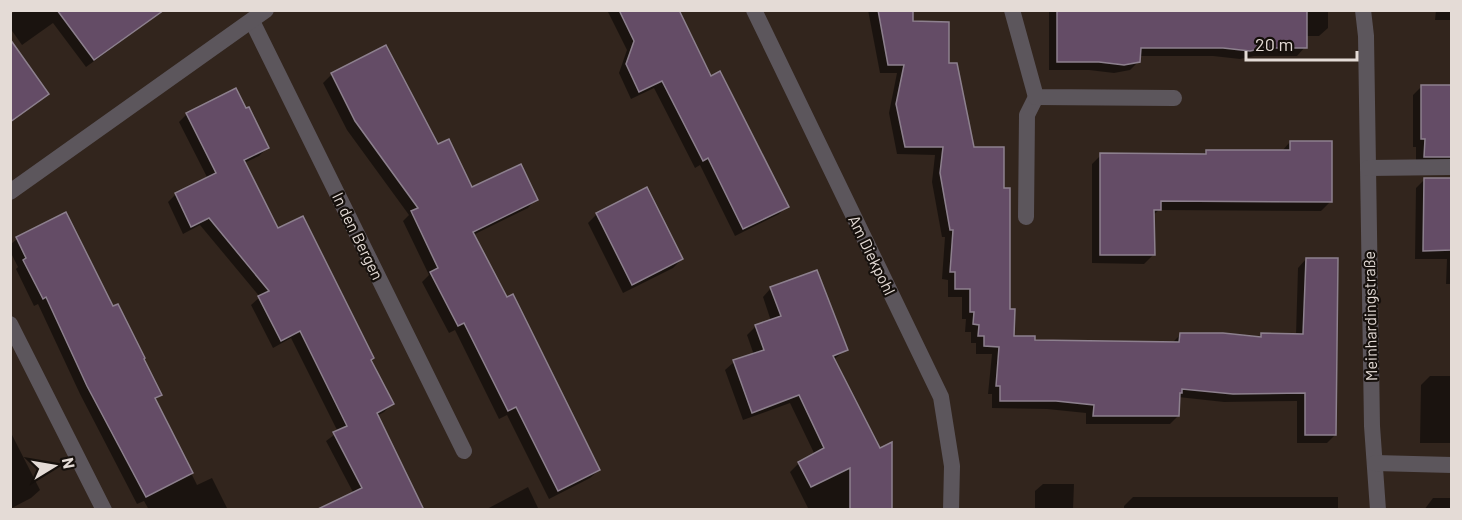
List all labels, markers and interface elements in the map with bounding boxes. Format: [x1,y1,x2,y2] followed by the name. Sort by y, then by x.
[1246,24,1357,62] scale bar
[1255,33,1293,55] text: 20 m
[329,189,388,283] street label: In den Bergen
[845,212,900,298] street label: Am Diekpohl
[1359,251,1380,381] street label: Meinhardingstraße
[24,436,84,496] north arrow
[59,456,80,470] text: N

